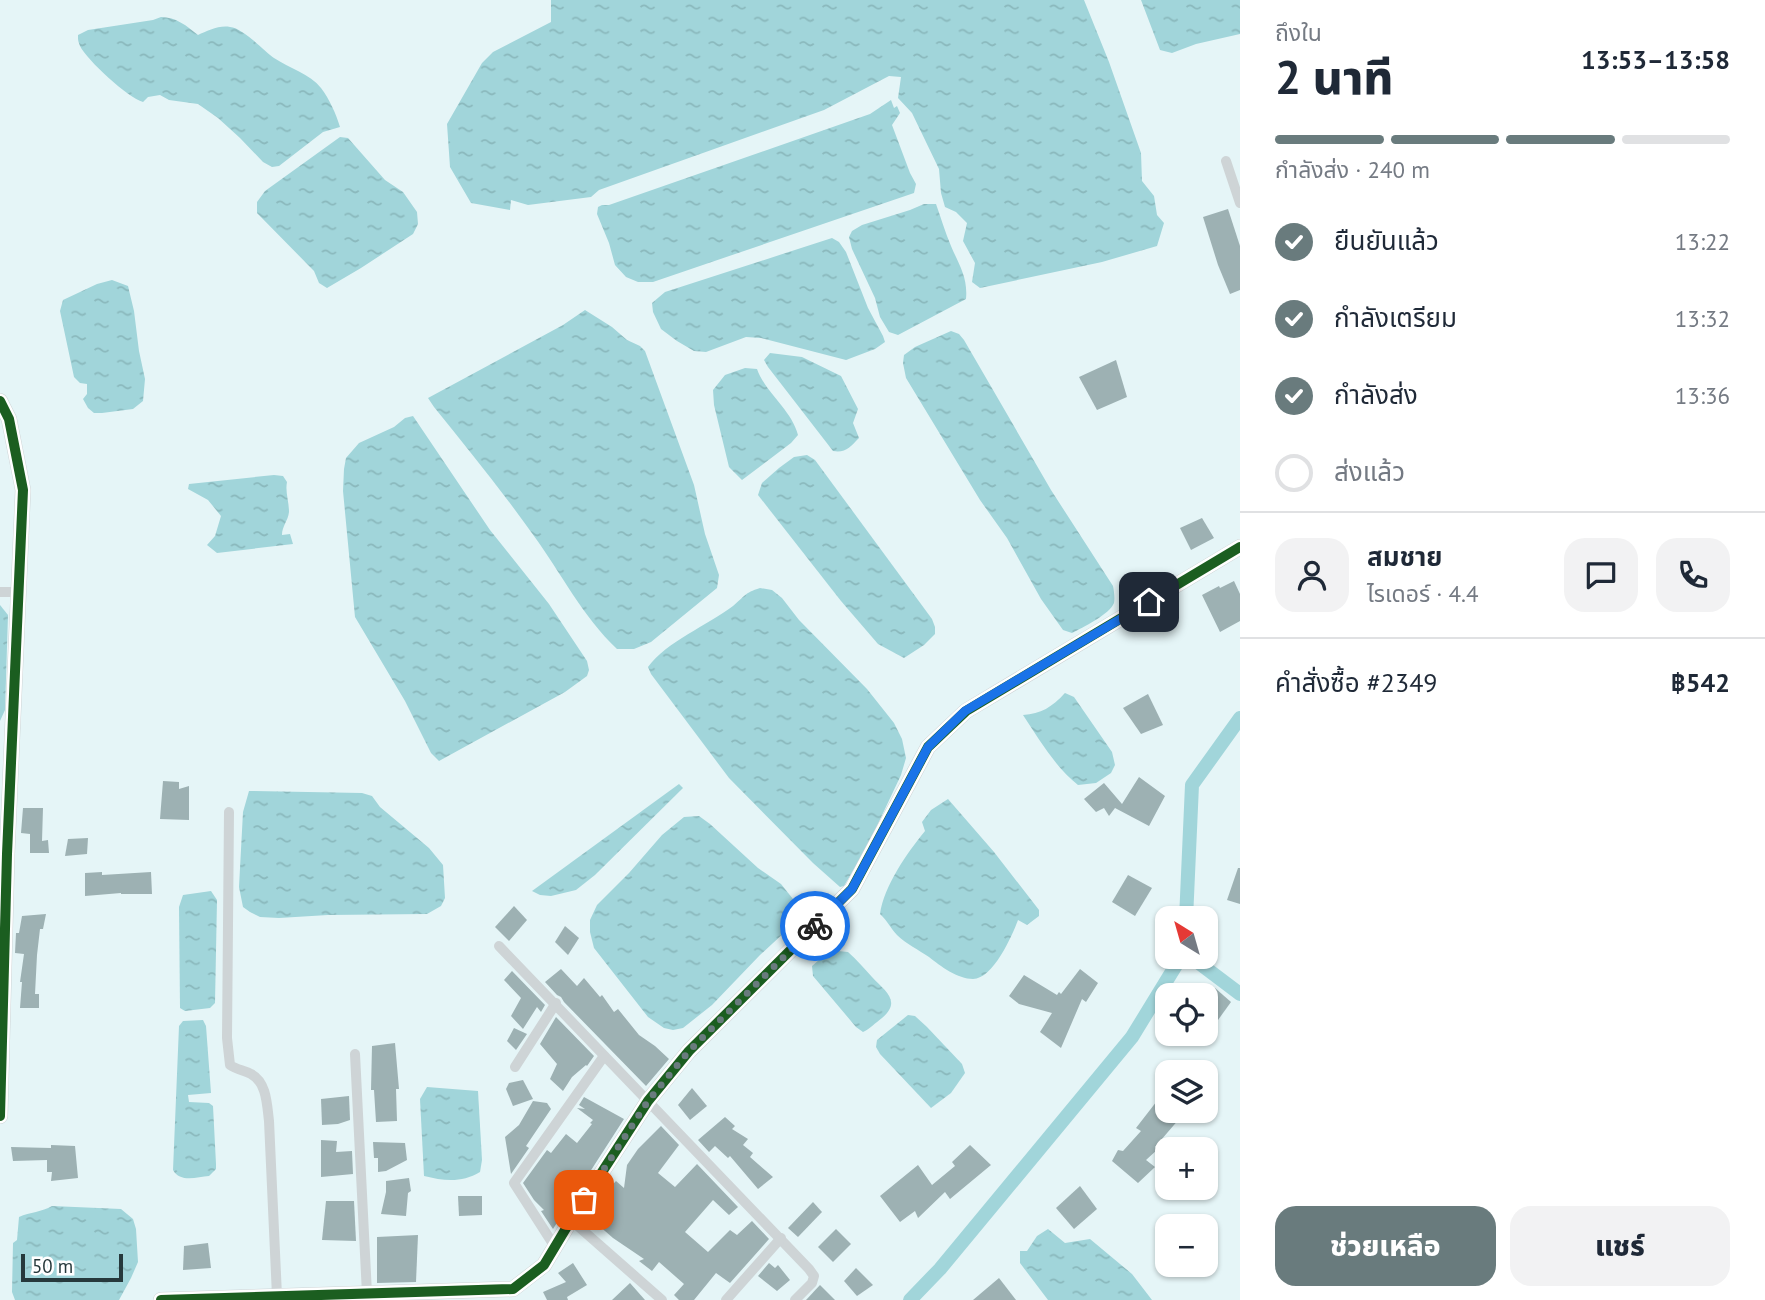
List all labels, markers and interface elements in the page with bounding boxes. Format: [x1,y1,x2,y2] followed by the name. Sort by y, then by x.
[1275,18,1322,47] text: ถึงใน
[1581,43,1730,76] text: 13:53–13:58
[1275,47,1393,107] text: 2 นาที
[1275,155,1430,184] text: กำลังส่ง · 240 m
[1275,223,1313,261] icon: check
[1334,224,1439,257] text: ยืนยันแล้ว
[1675,227,1730,256] text: 13:22
[1275,300,1313,338] icon: check
[1334,301,1457,334] text: กำลังเตรียม
[1675,304,1730,333] text: 13:32
[1275,377,1313,415] icon: check
[1334,378,1418,411] text: กำลังส่ง
[1675,381,1730,410] text: 13:36
[1334,455,1405,488] text: ส่งแล้ว
[1275,538,1349,612] button: person
[1564,538,1638,612] button: chat
[1656,538,1730,612] button: phone
[1367,540,1443,573] text: สมชาย
[1119,572,1179,632] pin
[1367,579,1479,608] text: ไรเดอร์ · 4.4
[1130,583,1168,621] icon: home
[1275,666,1438,699] text: คำสั่งซื้อ #2349
[1671,666,1730,699] text: ฿542
[780,891,850,961] courier
[1155,906,1218,970] north arrow
[1155,906,1218,1277] map controls
[796,907,834,945] icon: bike
[1155,983,1218,1046] button: locate
[1155,1060,1218,1123] button: layers
[1155,1137,1218,1200] button: +
[554,1170,614,1230] pin
[565,1181,603,1219] icon: bag
[1275,1206,1496,1286] button: ช่วยเหลือ
[1510,1206,1730,1286] button: แชร์
[1155,1214,1218,1277] button: −
[21,1251,122,1283] scale bar
[32,1254,73,1278] text: 50 m

